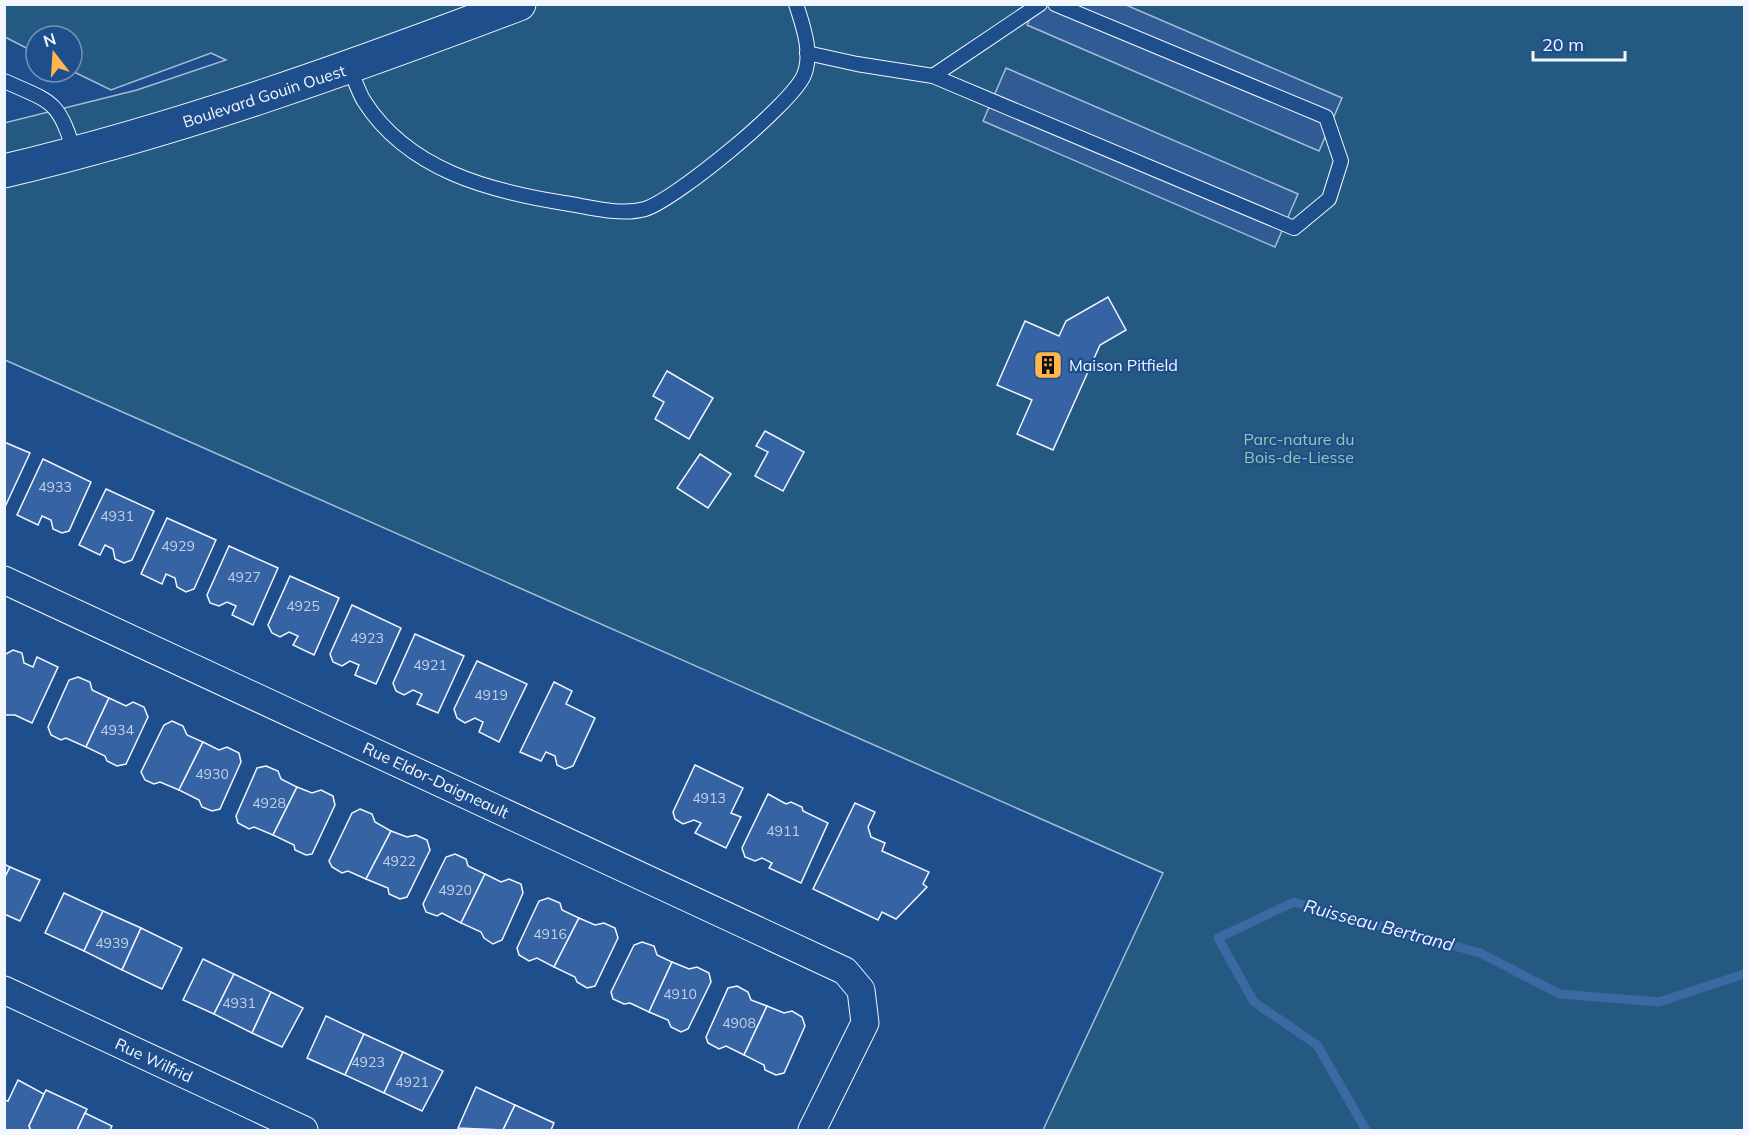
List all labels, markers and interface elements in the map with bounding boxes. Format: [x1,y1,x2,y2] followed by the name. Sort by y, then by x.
[24,24,84,84] north arrow
[1533,24,1624,62] scale bar
[41,28,58,51] text: N
[1542,33,1584,56] text: 20 m
[180,60,348,132] street label: Boulevard Gouin Ouest
[1032,349,1064,381] building icon: Maison Pitfield
[1069,355,1178,375] place label: Maison Pitfield
[1243,429,1355,467] park label: Parc-nature du Bois-de-Liesse
[38,478,72,496] house number: 4933
[100,507,134,525] house number: 4931
[161,537,195,555] house number: 4929
[227,568,261,586] house number: 4927
[286,597,320,615] house number: 4925
[350,629,384,647] house number: 4923
[413,656,447,674] house number: 4921
[474,686,508,704] house number: 4919
[100,721,134,739] house number: 4934
[360,737,513,823] street label: Rue Eldor-Daigneault
[195,765,229,783] house number: 4930
[692,789,726,807] house number: 4913
[252,794,286,812] house number: 4928
[766,822,800,840] house number: 4911
[382,852,416,870] house number: 4922
[438,881,472,899] house number: 4920
[1301,894,1457,956] water label: Ruisseau Bertrand
[533,925,567,943] house number: 4916
[95,934,129,952] house number: 4939
[663,985,697,1003] house number: 4910
[222,994,256,1012] house number: 4931
[722,1014,756,1032] house number: 4908
[112,1033,196,1087] street label: Rue Wilfrid
[351,1053,385,1071] house number: 4923
[395,1073,429,1091] house number: 4921

